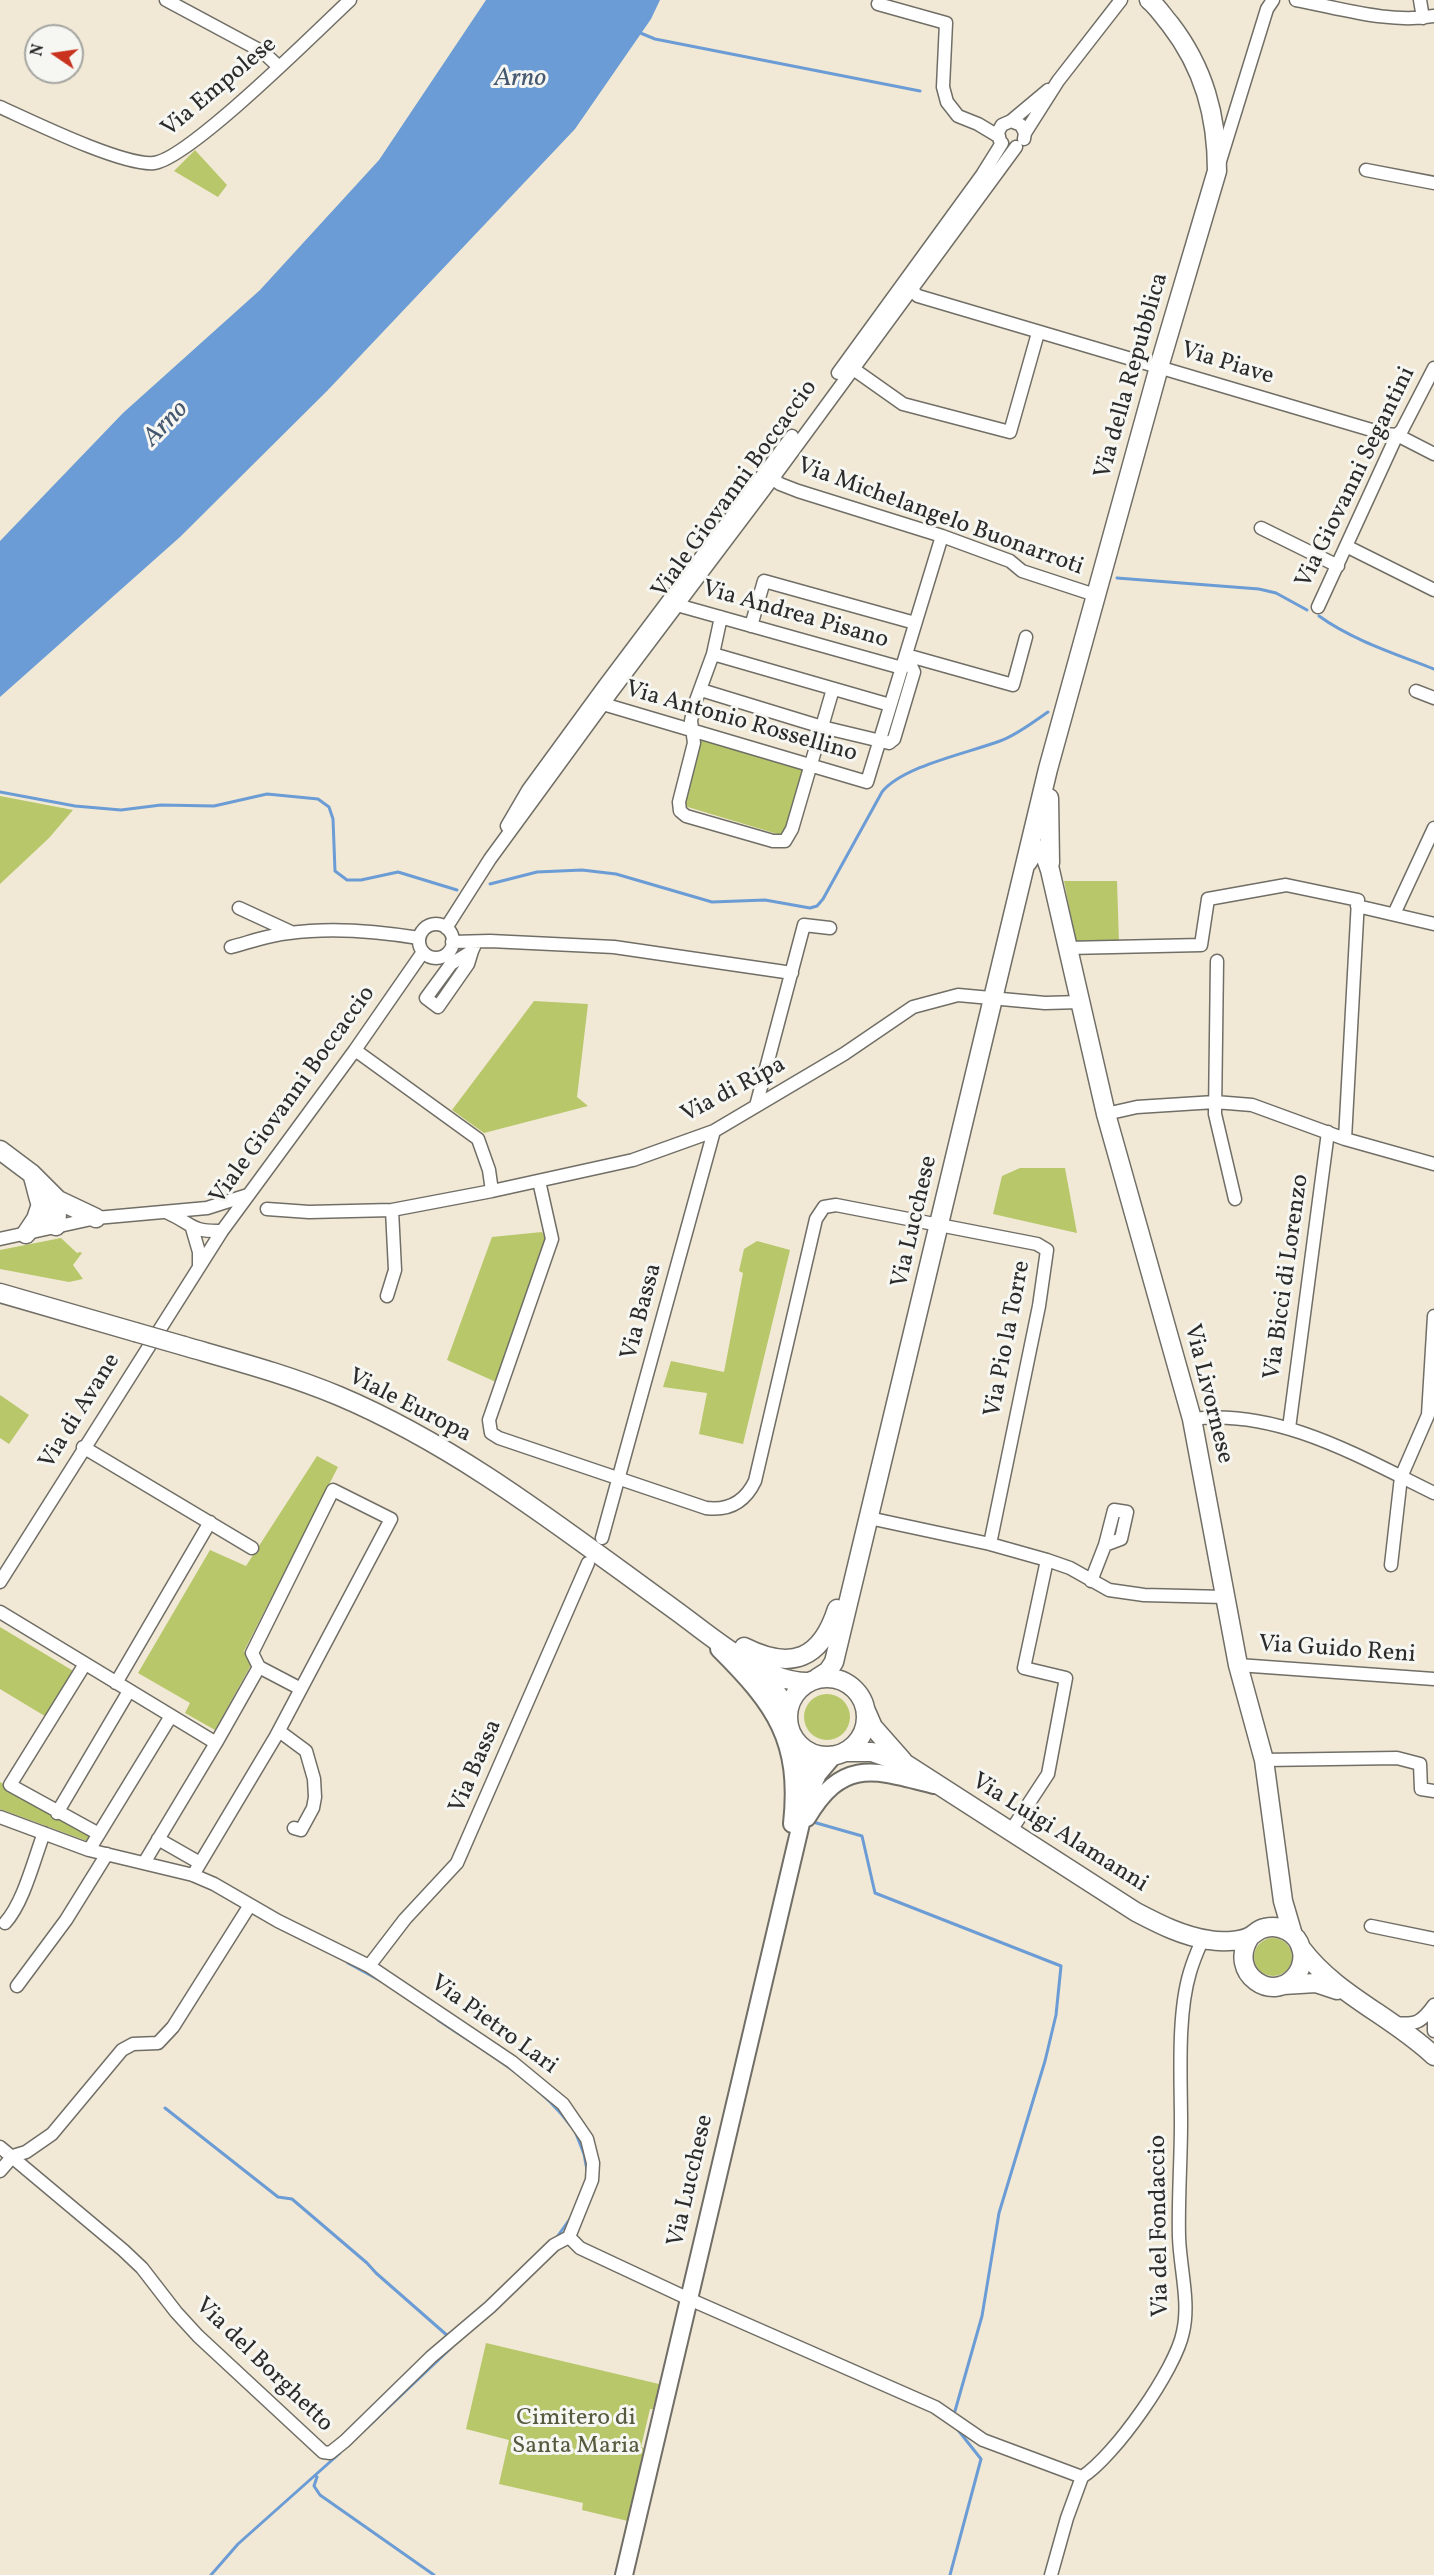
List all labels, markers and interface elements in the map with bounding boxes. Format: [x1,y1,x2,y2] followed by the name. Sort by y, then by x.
[24,24,84,84] north arrow
[157,32,283,144] street label: Via Empolese
[26,42,50,59] text: N
[494,64,546,96] water label: Arno
[1090,270,1176,482] street label: Via della Repubblica
[1177,337,1277,393] street label: Via Piave
[1291,363,1423,593] street label: Via Giovanni Segantini
[647,375,825,605] street label: Viale Giovanni Boccaccio
[138,395,196,455] water label: Arno
[793,453,1087,583] street label: Via Michelangelo Buonarroti
[698,576,892,656] street label: Via Andrea Pisano
[622,676,860,770] street label: Via Antonio Rossellino
[205,981,383,1211] street label: Viale Giovanni Boccaccio
[677,1051,791,1131] street label: Via di Ripa
[887,1153,945,1291] street label: Via Lucchese
[1259,1172,1317,1382] street label: Via Bicci di Lorenzo
[980,1258,1038,1420] street label: Via Pio la Torre
[616,1261,670,1363] street label: Via Bassa
[1176,1321,1238,1467] street label: Via Livornese
[34,1349,128,1475] street label: Via di Avane
[343,1364,475,1450] street label: Viale Europa
[1257,1631,1417,1671] street label: Via Guido Reni
[444,1716,510,1818] street label: Via Bassa
[965,1768,1153,1900] street label: Via Luigi Alamanni
[424,1970,562,2082] street label: Via Pietro Lari
[663,2112,721,2250] street label: Via Lucchese
[1145,2135,1177,2317] street label: Via del Fondaccio
[188,2293,338,2439] street label: Via del Borghetto
[512,2406,640,2462] park label: Cimitero di Santa Maria

